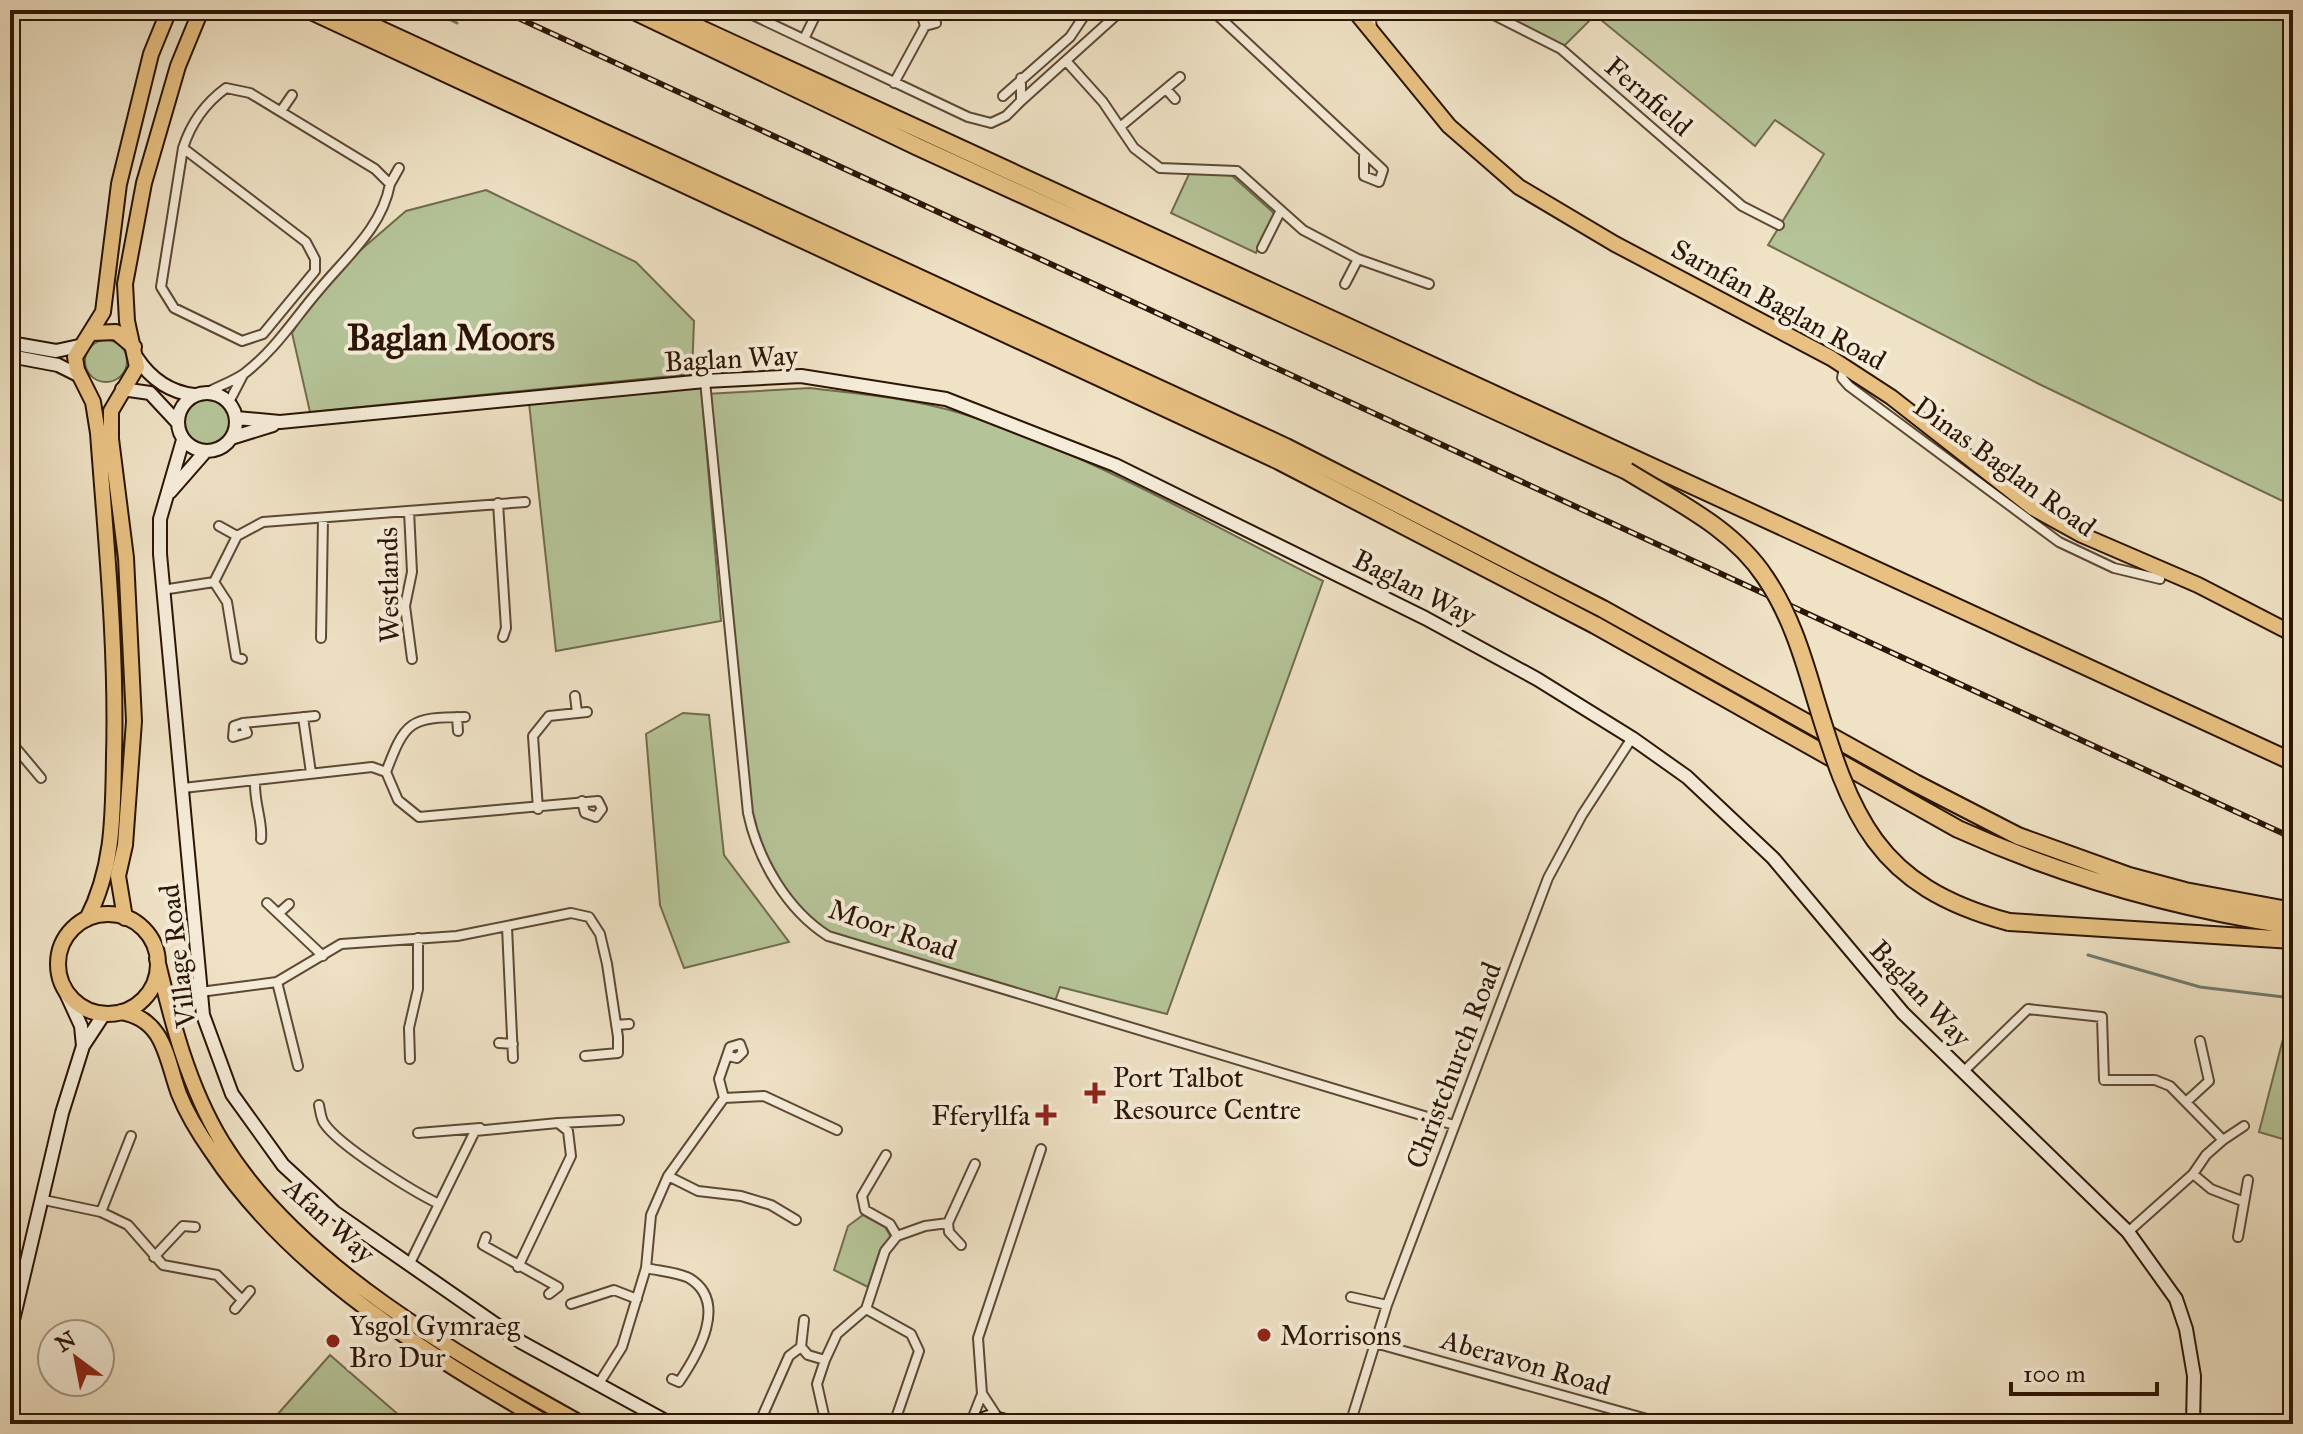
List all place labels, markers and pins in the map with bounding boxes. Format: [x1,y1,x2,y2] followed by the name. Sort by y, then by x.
[1113,1060,1301,1127] place label: Port Talbot Resource Centre
[1084,1082,1106,1104] marker: Port Talbot Resource Centre
[931,1098,1030,1133] place label: Fferyllfa
[1037,1106,1055,1124] marker: Fferyllfa
[349,1308,521,1375] place label: Ysgol Gymraeg Bro Dur
[1280,1318,1401,1353] place label: Morrisons
[1255,1326,1273,1344] marker: Morrisons
[324,1332,342,1350] marker: Ysgol Gymraeg Bro Dur

